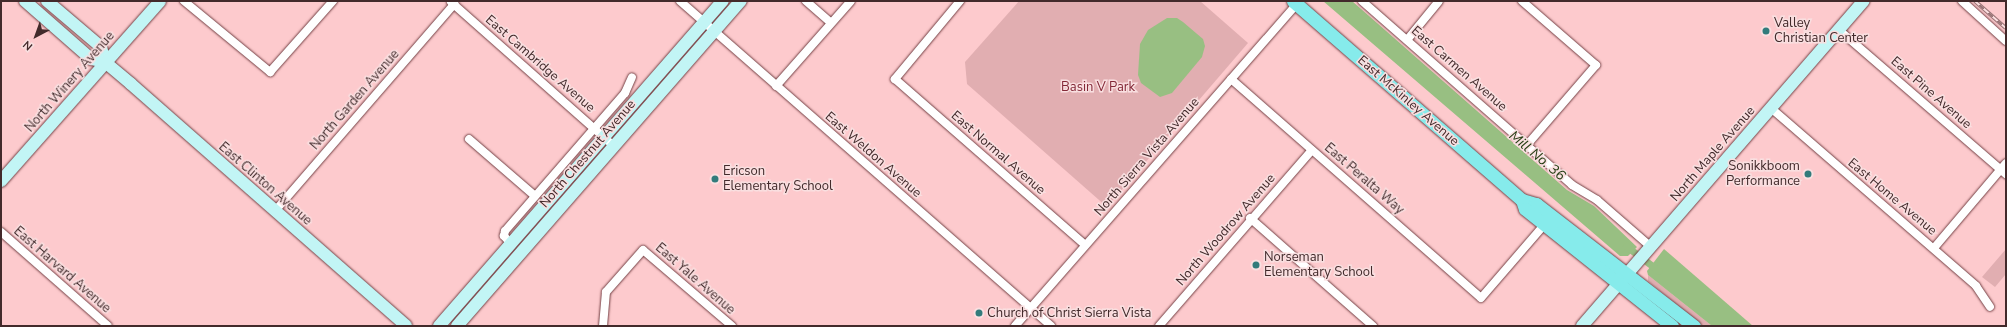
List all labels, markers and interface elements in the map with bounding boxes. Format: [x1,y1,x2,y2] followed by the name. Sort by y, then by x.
[482,12,598,116] street label: East Cambridge Avenue
[16,16,56,56] north arrow
[1774,16,1868,47] place label: Valley Christian Center
[1408,23,1510,115] street label: East Carmen Avenue
[1761,26,1771,36] marker: Valley Christian Center
[22,29,118,135] street label: North Winery Avenue
[307,47,403,153] street label: North Garden Avenue
[1354,53,1462,149] street label: East McKinley Avenue
[1888,54,1974,132] street label: East Pine Avenue
[1061,79,1135,95] park label: Basin V Park
[1091,95,1203,219] street label: North Sierra Vista Avenue
[537,97,639,211] street label: North Chestnut Avenue
[1667,103,1759,205] street label: North Maple Avenue
[948,108,1048,198] street label: East Normal Avenue
[822,109,924,201] street label: East Weldon Avenue
[1505,128,1569,184] water label: Mill No. 36
[215,139,315,229] street label: East Clinton Avenue
[1321,140,1407,218] street label: East Peralta Way
[1844,155,1940,239] street label: East Home Avenue
[1726,159,1800,190] place label: Sonikkboom Performance
[723,164,833,195] place label: Ericson Elementary School
[1803,169,1813,179] marker: Sonikkboom Performance
[1173,171,1279,289] street label: North Woodrow Avenue
[710,174,720,184] marker: Ericson Elementary School
[10,224,114,316] street label: East Harvard Avenue
[652,240,738,318] street label: East Yale Avenue
[1264,250,1374,281] place label: Norseman Elementary School
[1251,260,1261,270] marker: Norseman Elementary School
[987,305,1151,321] place label: Church of Christ Sierra Vista
[974,308,984,318] marker: Church of Christ Sierra Vista

